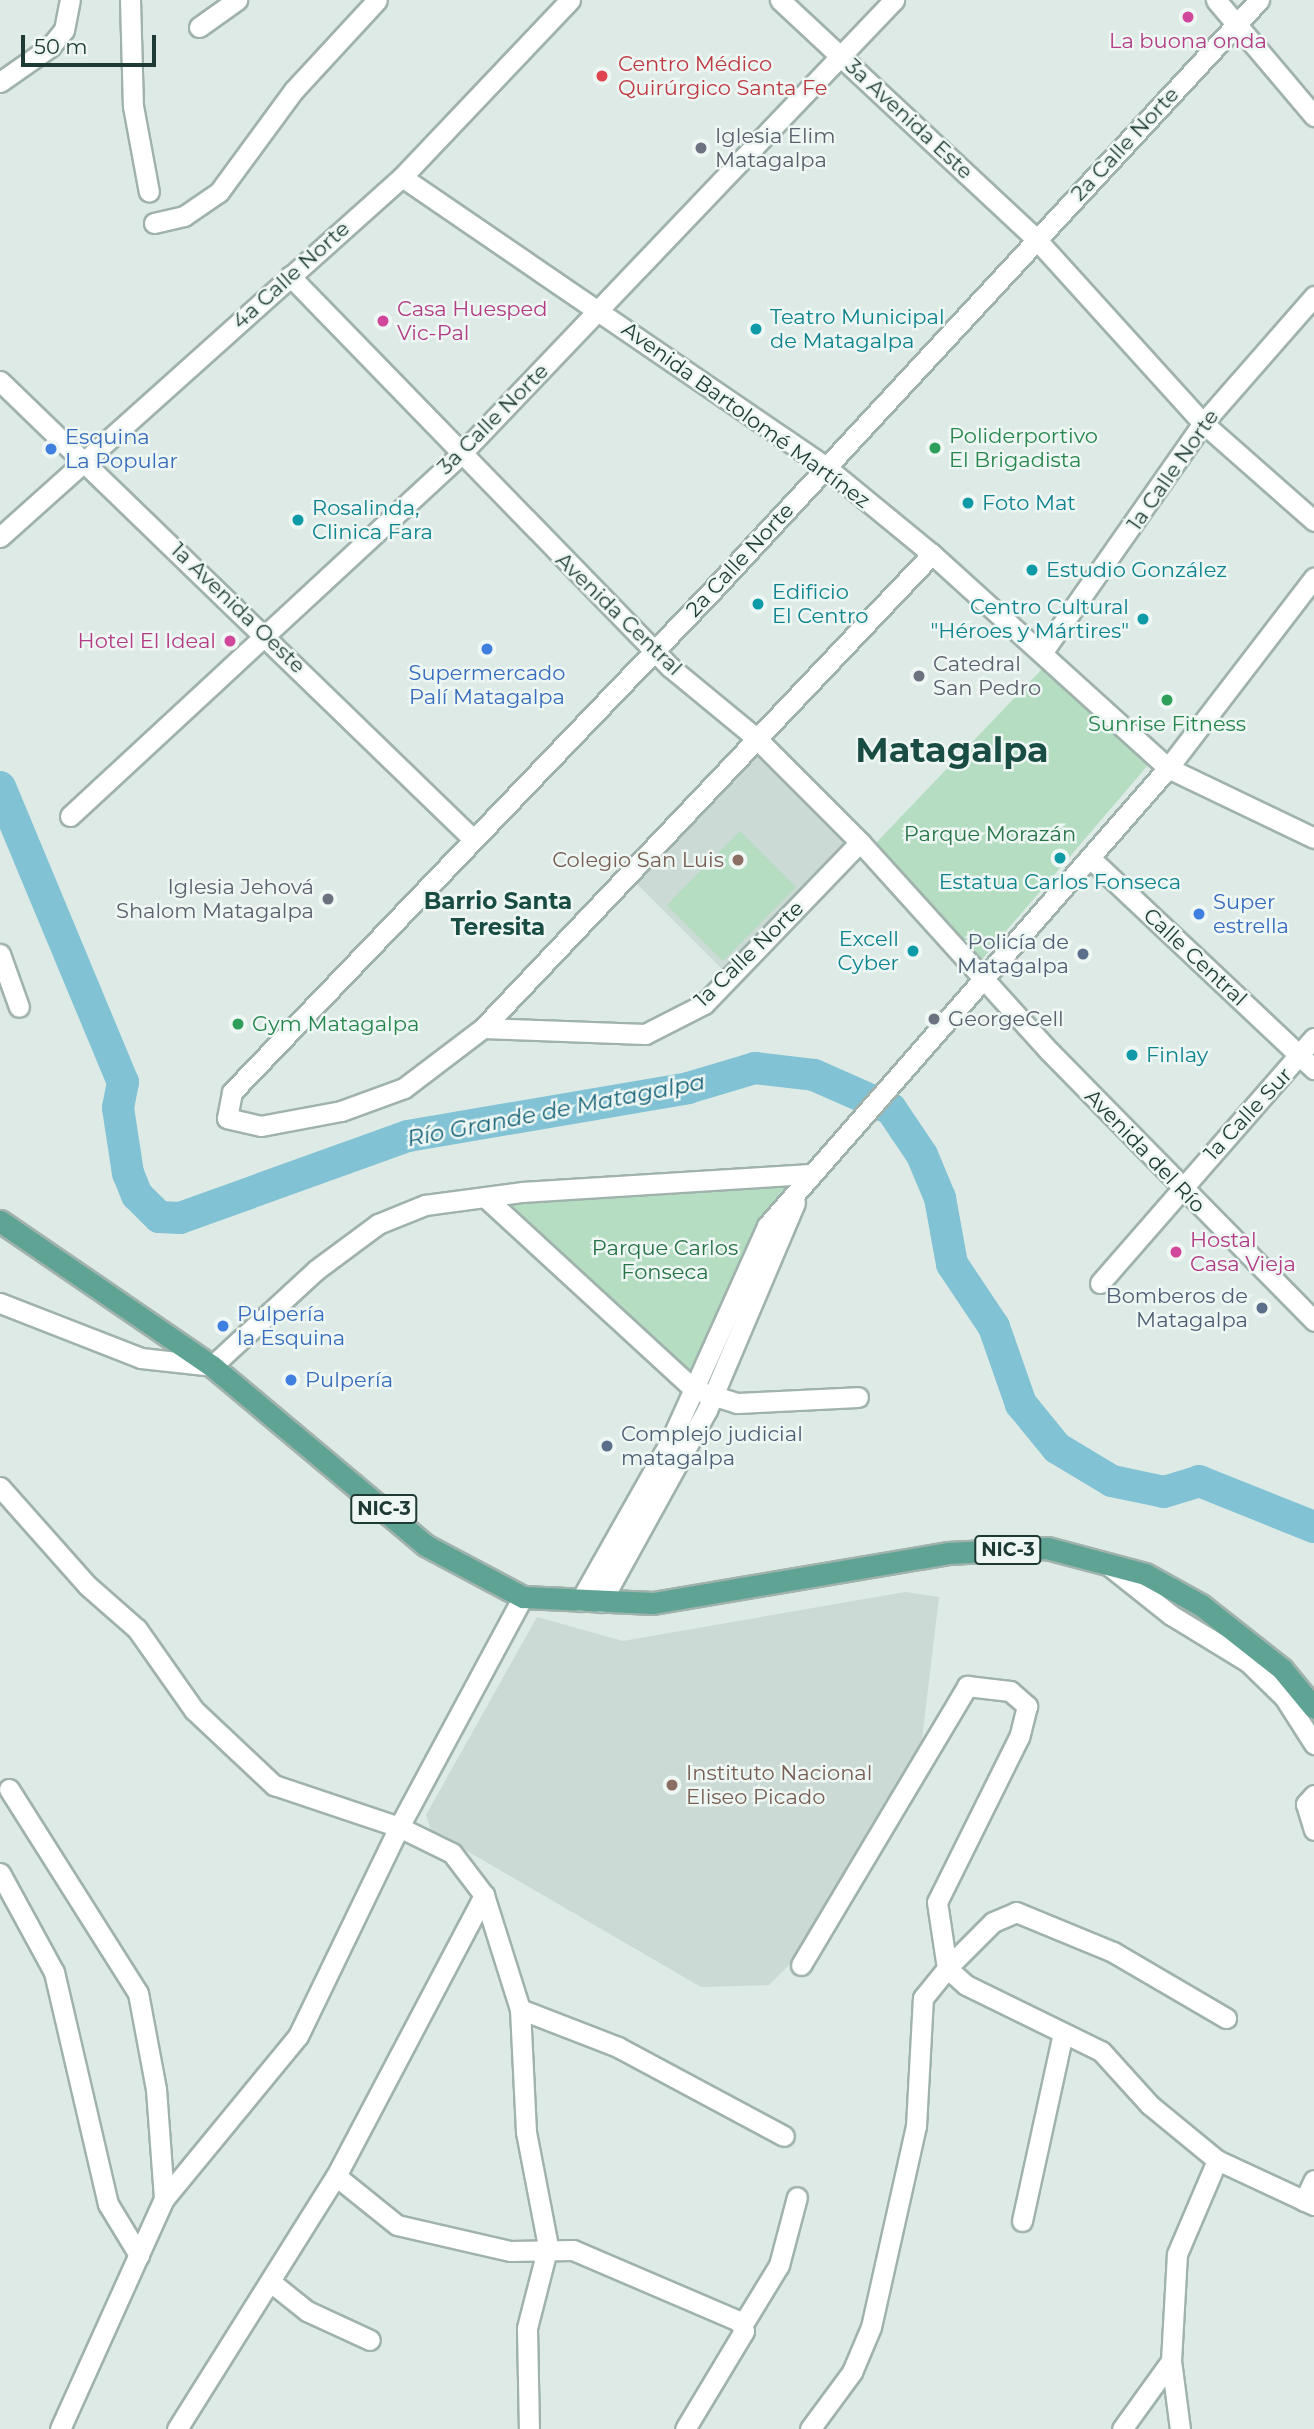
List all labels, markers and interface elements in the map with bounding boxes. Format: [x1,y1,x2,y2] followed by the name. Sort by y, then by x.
[1180,9,1196,25] marker: La buona onda
[24,21,159,65] scale bar
[1109,28,1267,54] place label: La buona onda
[34,34,88,59] text: 50 m
[618,51,828,101] place label: Centro Médico Quirúrgico Santa Fe
[840,54,978,184] street label: 3a Avenida Este
[592,66,612,86] marker: Centro Médico Quirúrgico Santa Fe
[1066,82,1184,206] street label: 2a Calle Norte
[715,123,835,173] place label: Iglesia Elim Matagalpa
[693,140,709,156] marker: Iglesia Elim Matagalpa
[227,216,355,334] street label: 4a Calle Norte
[397,296,548,346] place label: Casa Huesped Vic-Pal
[770,304,945,354] place label: Teatro Municipal de Matagalpa
[375,313,391,329] marker: Casa Huesped Vic-Pal
[617,316,875,514] street label: Avenida Bartolomé Martínez
[748,321,764,337] marker: Teatro Municipal de Matagalpa
[432,358,554,480] street label: 3a Calle Norte
[1122,405,1224,535] street label: 1a Calle Norte
[949,423,1098,473] place label: Poliderportivo El Brigadista
[65,424,178,474] place label: Esquina La Popular
[927,440,943,456] marker: Poliderportivo El Brigadista
[43,441,59,457] marker: Esquina La Popular
[982,490,1076,516] place label: Foto Mat
[312,495,433,545] place label: Rosalinda, Clinica Fara
[960,495,976,511] marker: Foto Mat
[681,498,799,622] street label: 2a Calle Norte
[290,512,306,528] marker: Rosalinda, Clinica Fara
[166,537,310,679] street label: 1a Avenida Oeste
[551,547,687,681] street label: Avenida Central
[1046,557,1227,583] place label: Estudio González
[1024,562,1040,578] marker: Estudio González
[772,579,868,629] place label: Edificio El Centro
[930,594,1129,644] place label: Centro Cultural "Héroes y Mártires"
[750,596,766,612] marker: Edificio El Centro
[1135,611,1151,627] marker: Centro Cultural "Héroes y Mártires"
[78,628,216,654] place label: Hotel El Ideal
[222,633,238,649] marker: Hotel El Ideal
[479,641,495,657] marker: Supermercado Palí Matagalpa
[933,651,1041,701] place label: Catedral San Pedro
[409,660,565,710] place label: Supermercado Palí Matagalpa
[911,668,927,684] marker: Catedral San Pedro
[1159,692,1175,708] marker: Sunrise Fitness
[1088,711,1246,737] place label: Sunrise Fitness
[855,729,1049,771] district label: Matagalpa
[904,821,1076,847] park label: Parque Morazán
[552,847,724,873] place label: Colegio San Luis
[1052,850,1068,866] marker: Estatua Carlos Fonseca
[730,852,746,868] marker: Colegio San Luis
[939,869,1181,895] place label: Estatua Carlos Fonseca
[116,874,314,924] place label: Iglesia Jehová Shalom Matagalpa
[424,887,572,941] district label: Barrio Santa Teresita
[1213,889,1289,939] place label: Super estrella
[320,891,336,907] marker: Iglesia Jehová Shalom Matagalpa
[689,896,809,1012] street label: 1a Calle Norte
[1138,903,1252,1011] street label: Calle Central
[1191,906,1207,922] marker: Super estrella
[837,926,899,976] place label: Excell Cyber
[957,929,1069,979] place label: Policía de Matagalpa
[905,943,921,959] marker: Excell Cyber
[1075,946,1091,962] marker: Policía de Matagalpa
[948,1006,1064,1032] place label: GeorgeCell
[252,1011,419,1037] place label: Gym Matagalpa
[926,1011,942,1027] marker: GeorgeCell
[230,1016,246,1032] marker: Gym Matagalpa
[1146,1042,1208,1068] place label: Finlay
[1124,1047,1140,1063] marker: Finlay
[1199,1062,1297,1166] street label: 1a Calle Sur
[405,1068,707,1152] water label: Río Grande de Matagalpa
[1080,1084,1210,1218] street label: Avenida del Río
[1190,1227,1296,1277] place label: Hostal Casa Vieja
[592,1235,738,1285] park label: Parque Carlos Fonseca
[1168,1244,1184,1260] marker: Hostal Casa Vieja
[1106,1283,1248,1333] place label: Bomberos de Matagalpa
[1254,1300,1270,1316] marker: Bomberos de Matagalpa
[237,1301,345,1351] place label: Pulpería la Esquina
[215,1318,231,1334] marker: Pulpería la Esquina
[305,1367,393,1393] place label: Pulpería
[283,1372,299,1388] marker: Pulpería
[621,1421,803,1471] place label: Complejo judicial matagalpa
[599,1438,615,1454] marker: Complejo judicial matagalpa
[349,1494,419,1525] road number: NIC-3
[973,1534,1043,1566] road number: NIC-3
[686,1760,872,1810] place label: Instituto Nacional Eliseo Picado
[664,1777,680,1793] marker: Instituto Nacional Eliseo Picado

